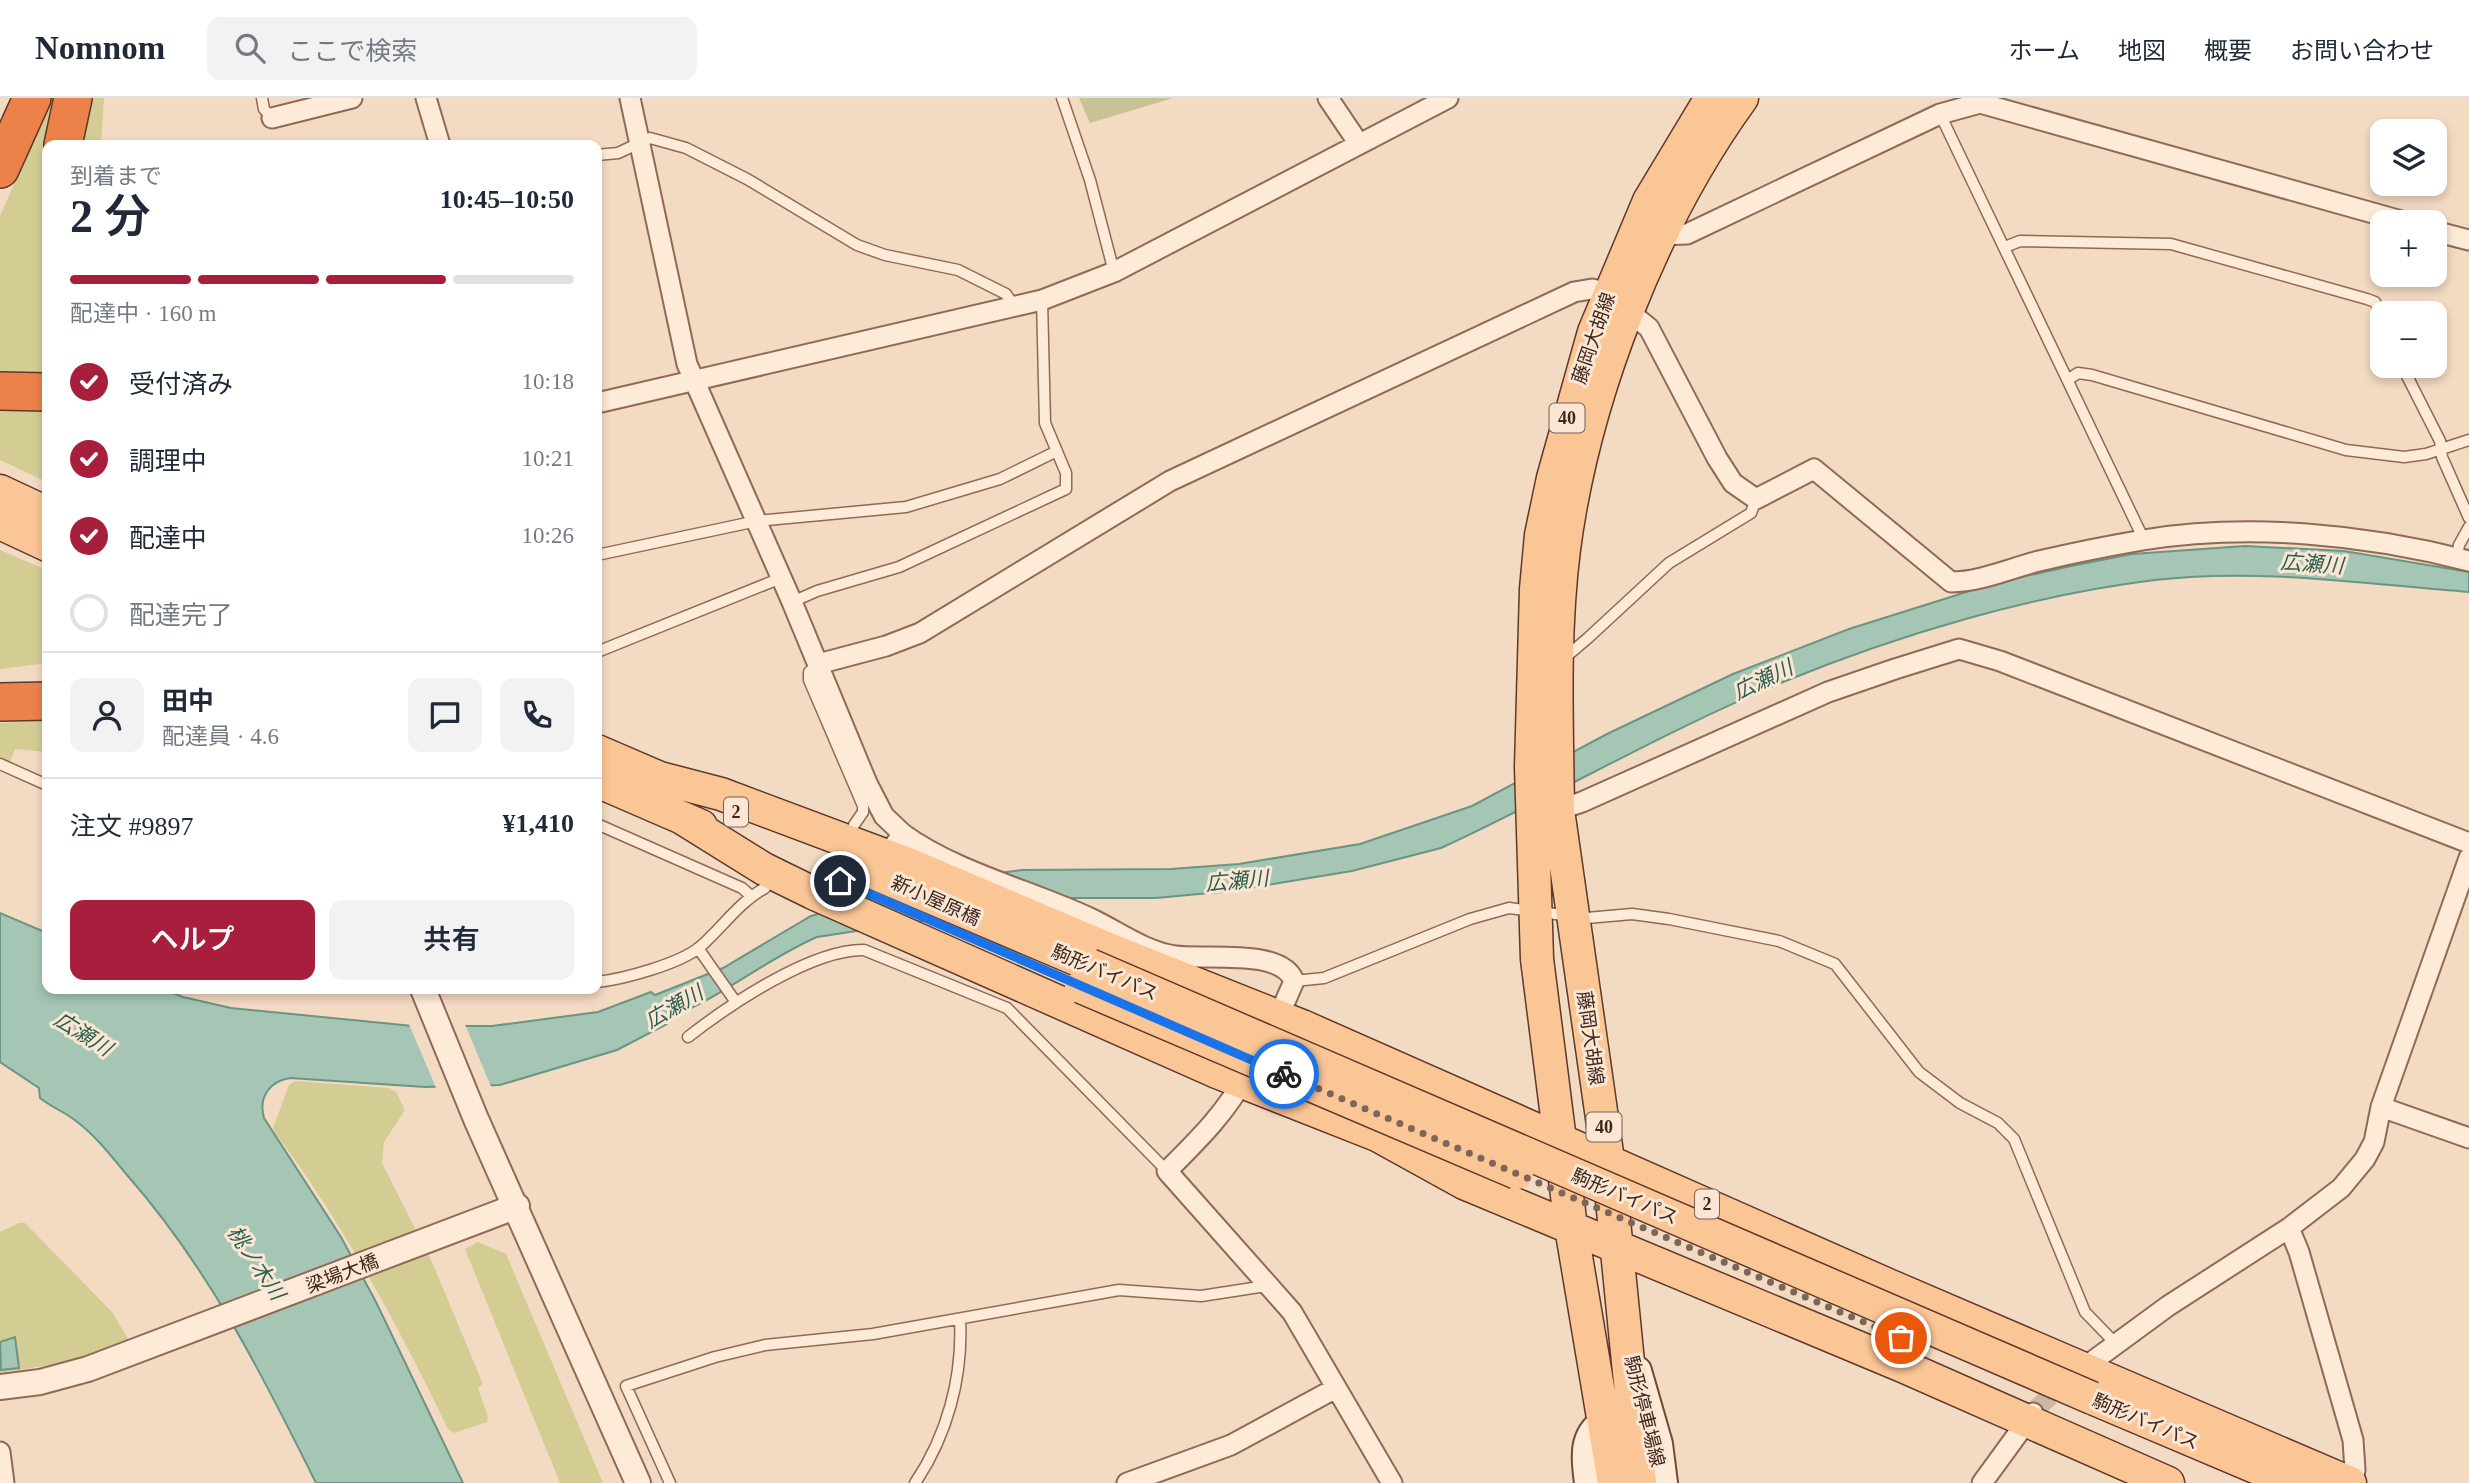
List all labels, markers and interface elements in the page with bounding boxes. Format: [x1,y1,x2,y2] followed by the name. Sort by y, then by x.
[207,17,697,80] search box
[231,29,269,67] icon: search
[35,30,165,66] text: Nomnom
[287,37,417,66] text: ここで検索
[2009,38,2080,64] text: ホーム
[2118,38,2166,64] text: 地図
[2204,38,2252,64] text: 概要
[2290,38,2434,64] text: お問い合わせ
[2370,119,2447,378] map controls
[2370,119,2447,196] button: layers
[70,164,162,189] text: 到着まで
[440,185,574,214] text: 10:45–10:50
[70,191,151,242] text: 2 分
[2370,210,2447,287] button: +
[1568,290,1619,387] street label: 藤岡大胡線
[70,301,216,326] text: 配達中 · 160 m
[2370,301,2447,378] button: −
[70,363,108,401] icon: check
[522,369,574,394] text: 10:18
[129,370,233,399] text: 受付済み
[1550,404,1584,432] road number: 40
[70,440,108,478] icon: check
[522,446,574,471] text: 10:21
[129,447,207,476] text: 調理中
[70,517,108,555] icon: check
[522,523,574,548] text: 10:26
[129,524,207,553] text: 配達中
[2280,550,2346,578] water label: 広瀬川
[129,601,233,630] text: 配達完了
[1729,655,1798,705] water label: 広瀬川
[70,678,144,752] button: person
[408,678,482,752] button: chat
[500,678,574,752] button: phone
[162,687,214,716] text: 田中
[162,724,279,749] text: 配達員 · 4.6
[724,798,748,826] road number: 2
[503,809,574,838] text: ¥1,410
[70,812,194,841] text: 注文 #9897
[810,851,870,911] pin
[821,862,859,900] icon: home
[1205,866,1271,896] water label: 広瀬川
[888,872,983,929] street label: 新小屋原橋
[70,900,315,980] button: ヘルプ
[329,900,574,980] button: 共有
[1048,941,1161,1004] street label: 駒形バイパス
[641,980,709,1033] water label: 広瀬川
[1573,990,1608,1087] street label: 藤岡大胡線
[50,1007,118,1062] water label: 広瀬川
[1249,1039,1319,1109] courier
[1265,1055,1303,1093] icon: bike
[1586,1112,1622,1142] road number: 40
[1568,1165,1681,1228] street label: 駒形バイパス
[1695,1190,1719,1218] road number: 2
[223,1221,291,1306] water label: 桃ノ木川
[303,1250,381,1297] street label: 梁場大橋
[1871,1308,1931,1368] pin
[1882,1319,1920,1357] icon: bag
[1621,1353,1668,1469] street label: 駒形停車場線
[2089,1390,2202,1453] street label: 駒形バイパス

